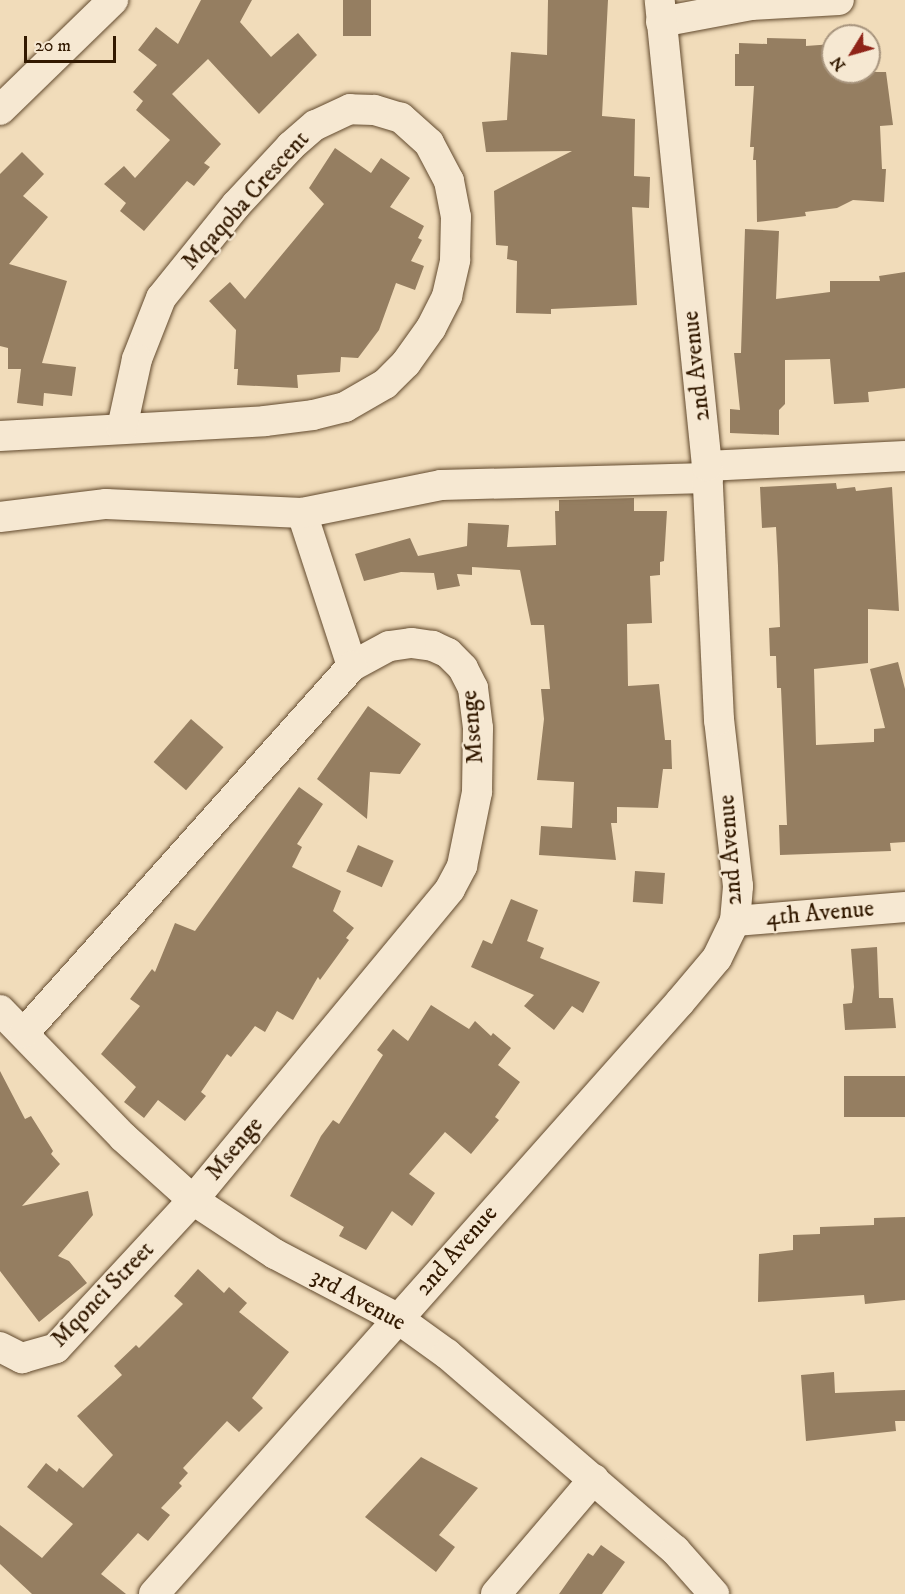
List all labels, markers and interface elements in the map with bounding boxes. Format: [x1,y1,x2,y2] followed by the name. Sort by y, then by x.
[27,24,118,62] scale bar
[821,24,881,84] north arrow
[35,35,71,57] text: 20 m
[826,52,850,75] text: N
[176,126,316,276] street label: Mqaqoba Crescent
[677,310,717,422] street label: 2nd Avenue
[455,689,491,765] street label: Msenge
[713,794,749,906] street label: 2nd Avenue
[765,895,875,933] street label: 4th Avenue
[200,1111,270,1187] street label: Msenge
[410,1200,504,1302] street label: 2nd Avenue
[45,1236,161,1354] street label: Mqonci Street
[305,1262,411,1338] street label: 3rd Avenue

